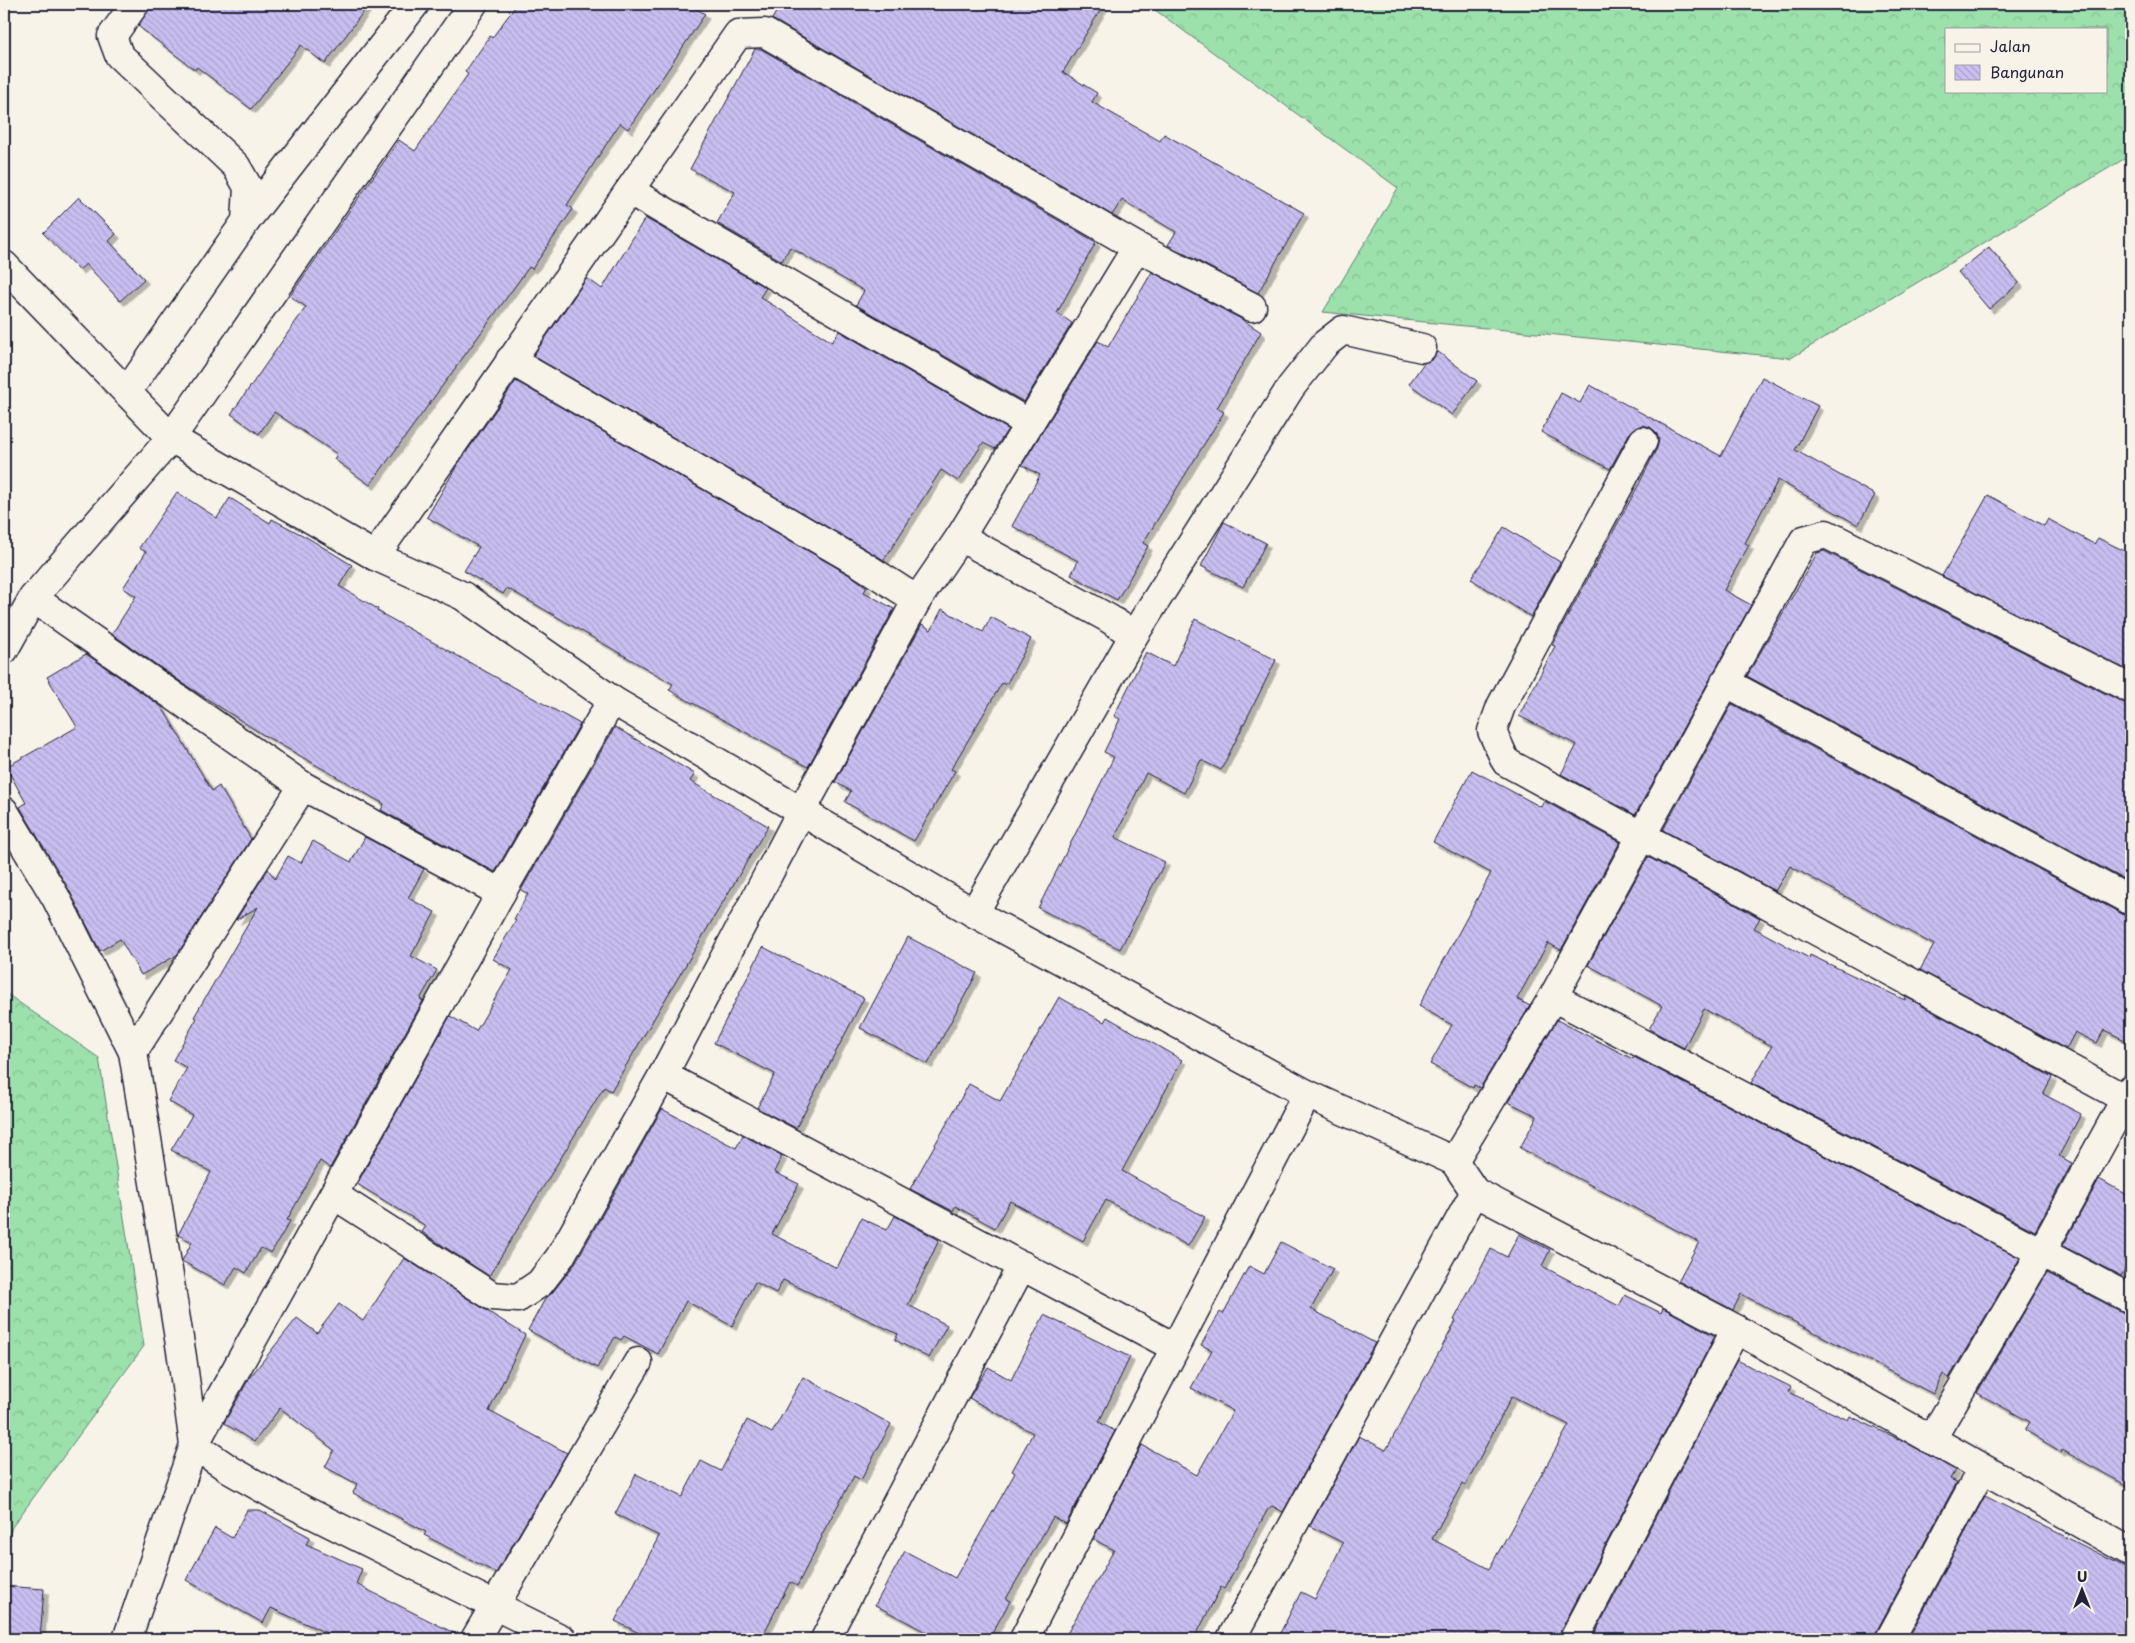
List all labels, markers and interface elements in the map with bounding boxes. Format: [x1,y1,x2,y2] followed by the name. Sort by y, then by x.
[1945,28,2108,92] legend
[1990,34,2031,57] text: Jalan
[1990,60,2064,83] text: Bangunan
[2058,1566,2108,1616] north arrow
[2077,1566,2087,1587] text: U

